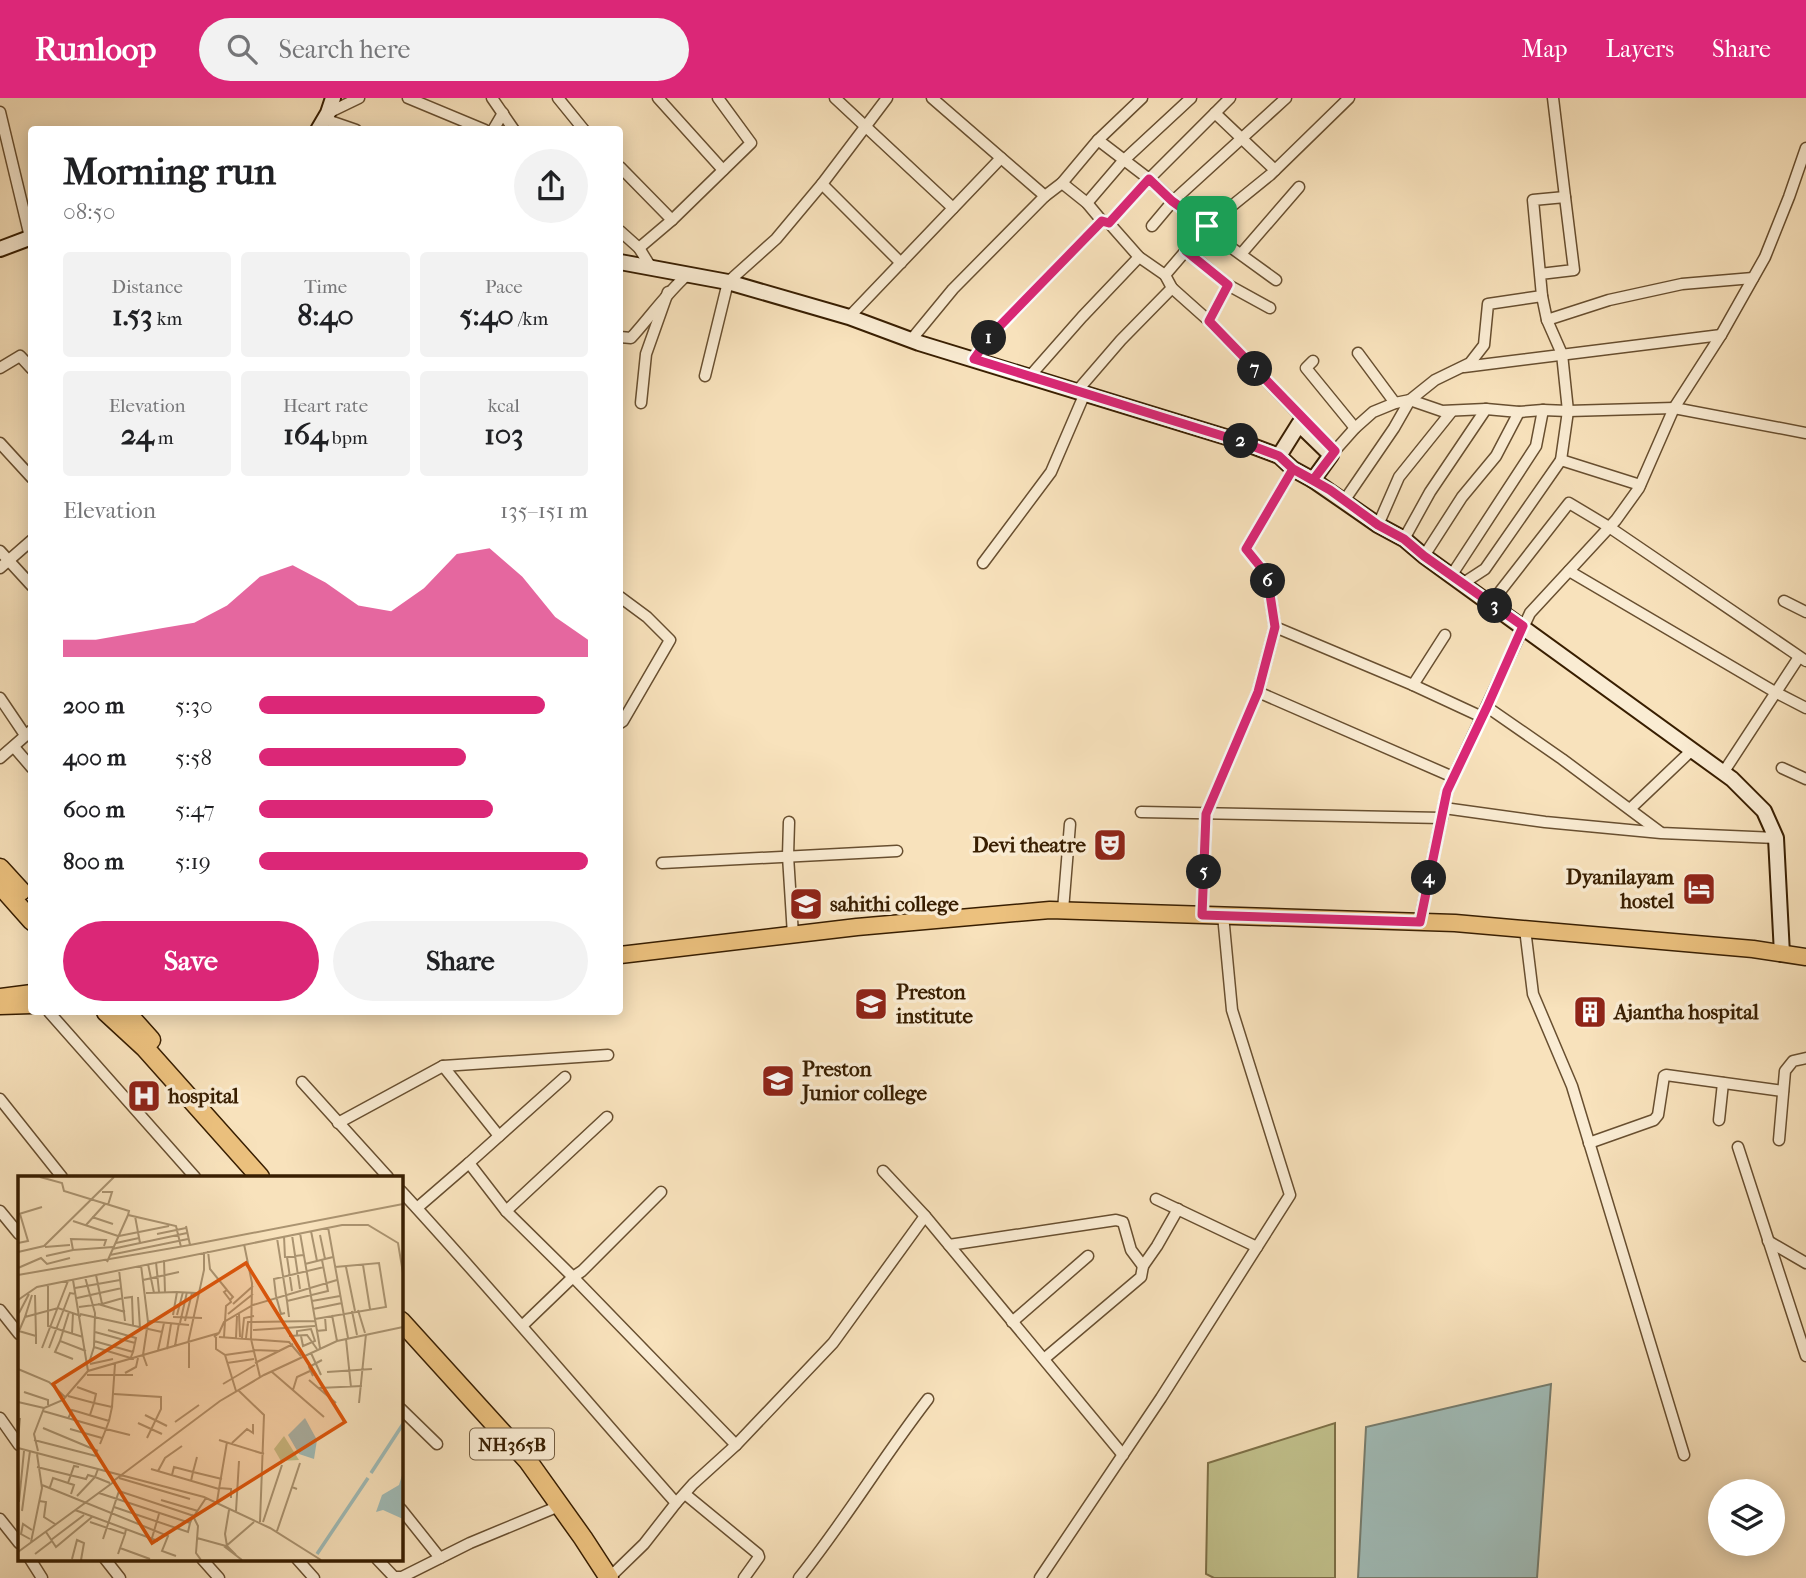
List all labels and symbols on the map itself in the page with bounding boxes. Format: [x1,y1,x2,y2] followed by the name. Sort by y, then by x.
[1177,196,1237,256] pin
[972,320,1006,356] pin: 1
[1238,352,1272,386] pin: 7
[1224,424,1258,458] pin: 2
[1250,564,1286,598] pin: 6
[1478,588,1512,624] pin: 3
[1091,826,1129,864] theatre icon: Devi theatre
[973,833,1087,857] place label: Devi theatre
[1186,854,1222,890] pin: 5
[1412,860,1446,896] pin: 4
[1566,865,1675,913] place label: Dyanilayam hostel
[1680,870,1718,908] hotel icon: Dyanilayam hostel
[787,885,825,923] school or university icon: sahithi college
[830,892,959,916] place label: sahithi college
[895,980,974,1028] place label: Preston institute
[852,985,890,1023] school or university icon: Preston institute
[1571,993,1609,1031] building icon: Ajantha hospital
[1612,1000,1759,1024] place label: Ajantha hospital
[800,1057,927,1105] place label: Preston Junior college
[759,1062,797,1100] school or university icon: Preston Junior college
[125,1077,163,1115] hospital icon: hospital
[167,1084,239,1108] place label: hospital
[18,1176,402,1560] inset map
[470,1428,554,1460] road number: NH365B

